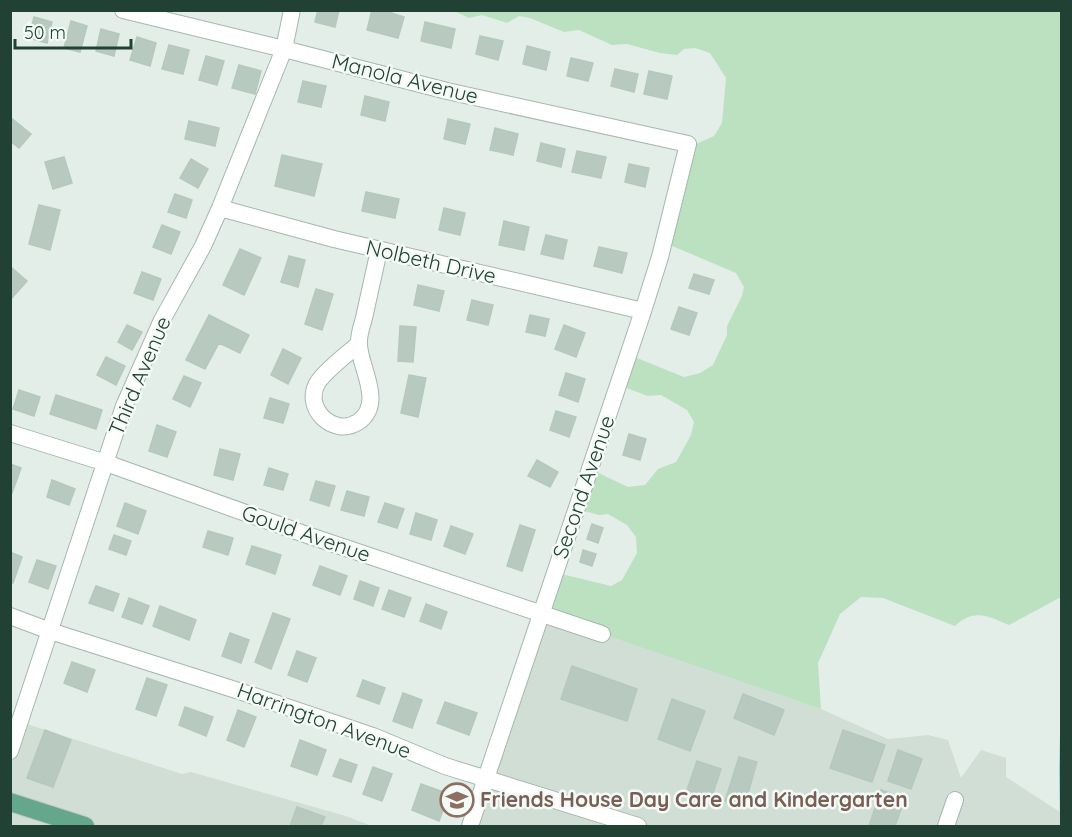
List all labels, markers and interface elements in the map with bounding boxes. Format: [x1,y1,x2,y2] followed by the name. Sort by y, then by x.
[15,12,130,50] scale bar
[24,21,66,44] text: 50 m
[329,47,481,109] street label: Manola Avenue
[364,233,499,289] street label: Nolbeth Drive
[102,312,176,439] street label: Third Avenue
[546,412,620,562] street label: Second Avenue
[239,499,374,567] street label: Gould Avenue
[234,677,415,764] street label: Harrington Avenue
[439,782,475,818] school or university icon: Friends House Day Care and Kindergarten
[480,786,908,812] place label: Friends House Day Care and Kindergarten

